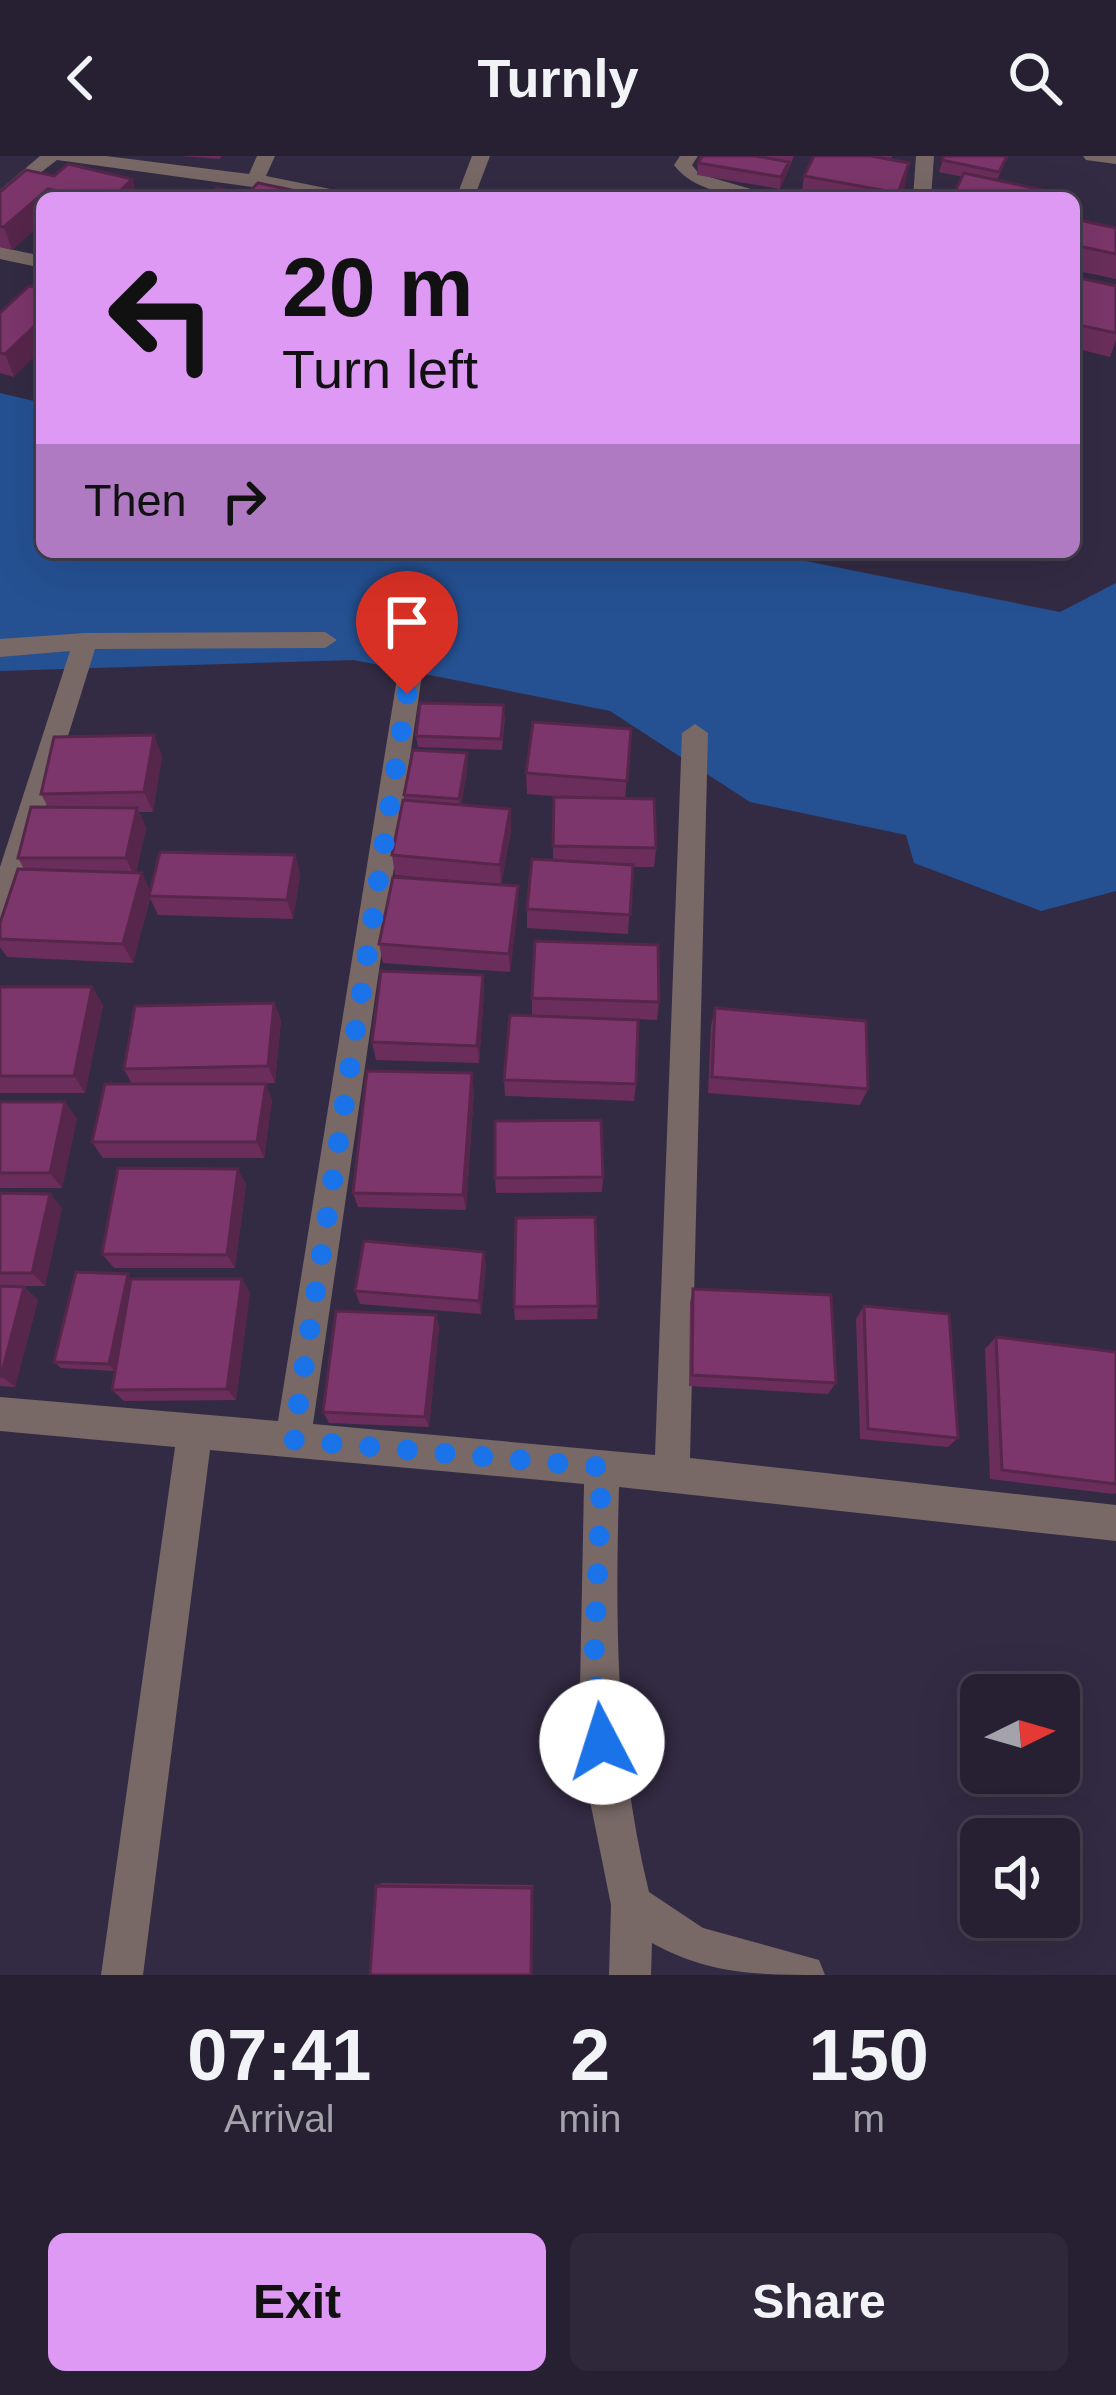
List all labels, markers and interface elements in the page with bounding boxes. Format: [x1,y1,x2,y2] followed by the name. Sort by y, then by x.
[48,45,114,111] icon: back
[1002,45,1068,111] icon: search
[478,48,639,108] text: Turnly
[84,240,240,396] icon: left
[282,240,473,334] text: 20 m
[282,339,478,399] text: Turn left
[211,468,277,534] icon: right
[84,475,187,526] text: Then
[356,571,458,694] pin
[374,589,440,655] icon: arrive
[960,1674,1080,1794] north arrow
[960,1674,1080,1938] map controls
[539,1679,665,1805] position arrow
[960,1818,1080,1938] button: sound
[187,2015,371,2095] text: 07:41
[570,2015,610,2095] text: 2
[809,2015,929,2095] text: 150
[224,2097,335,2140] text: Arrival
[559,2097,621,2140] text: min
[852,2097,885,2140] text: m
[48,2233,546,2371] button: Exit
[570,2233,1068,2371] button: Share

